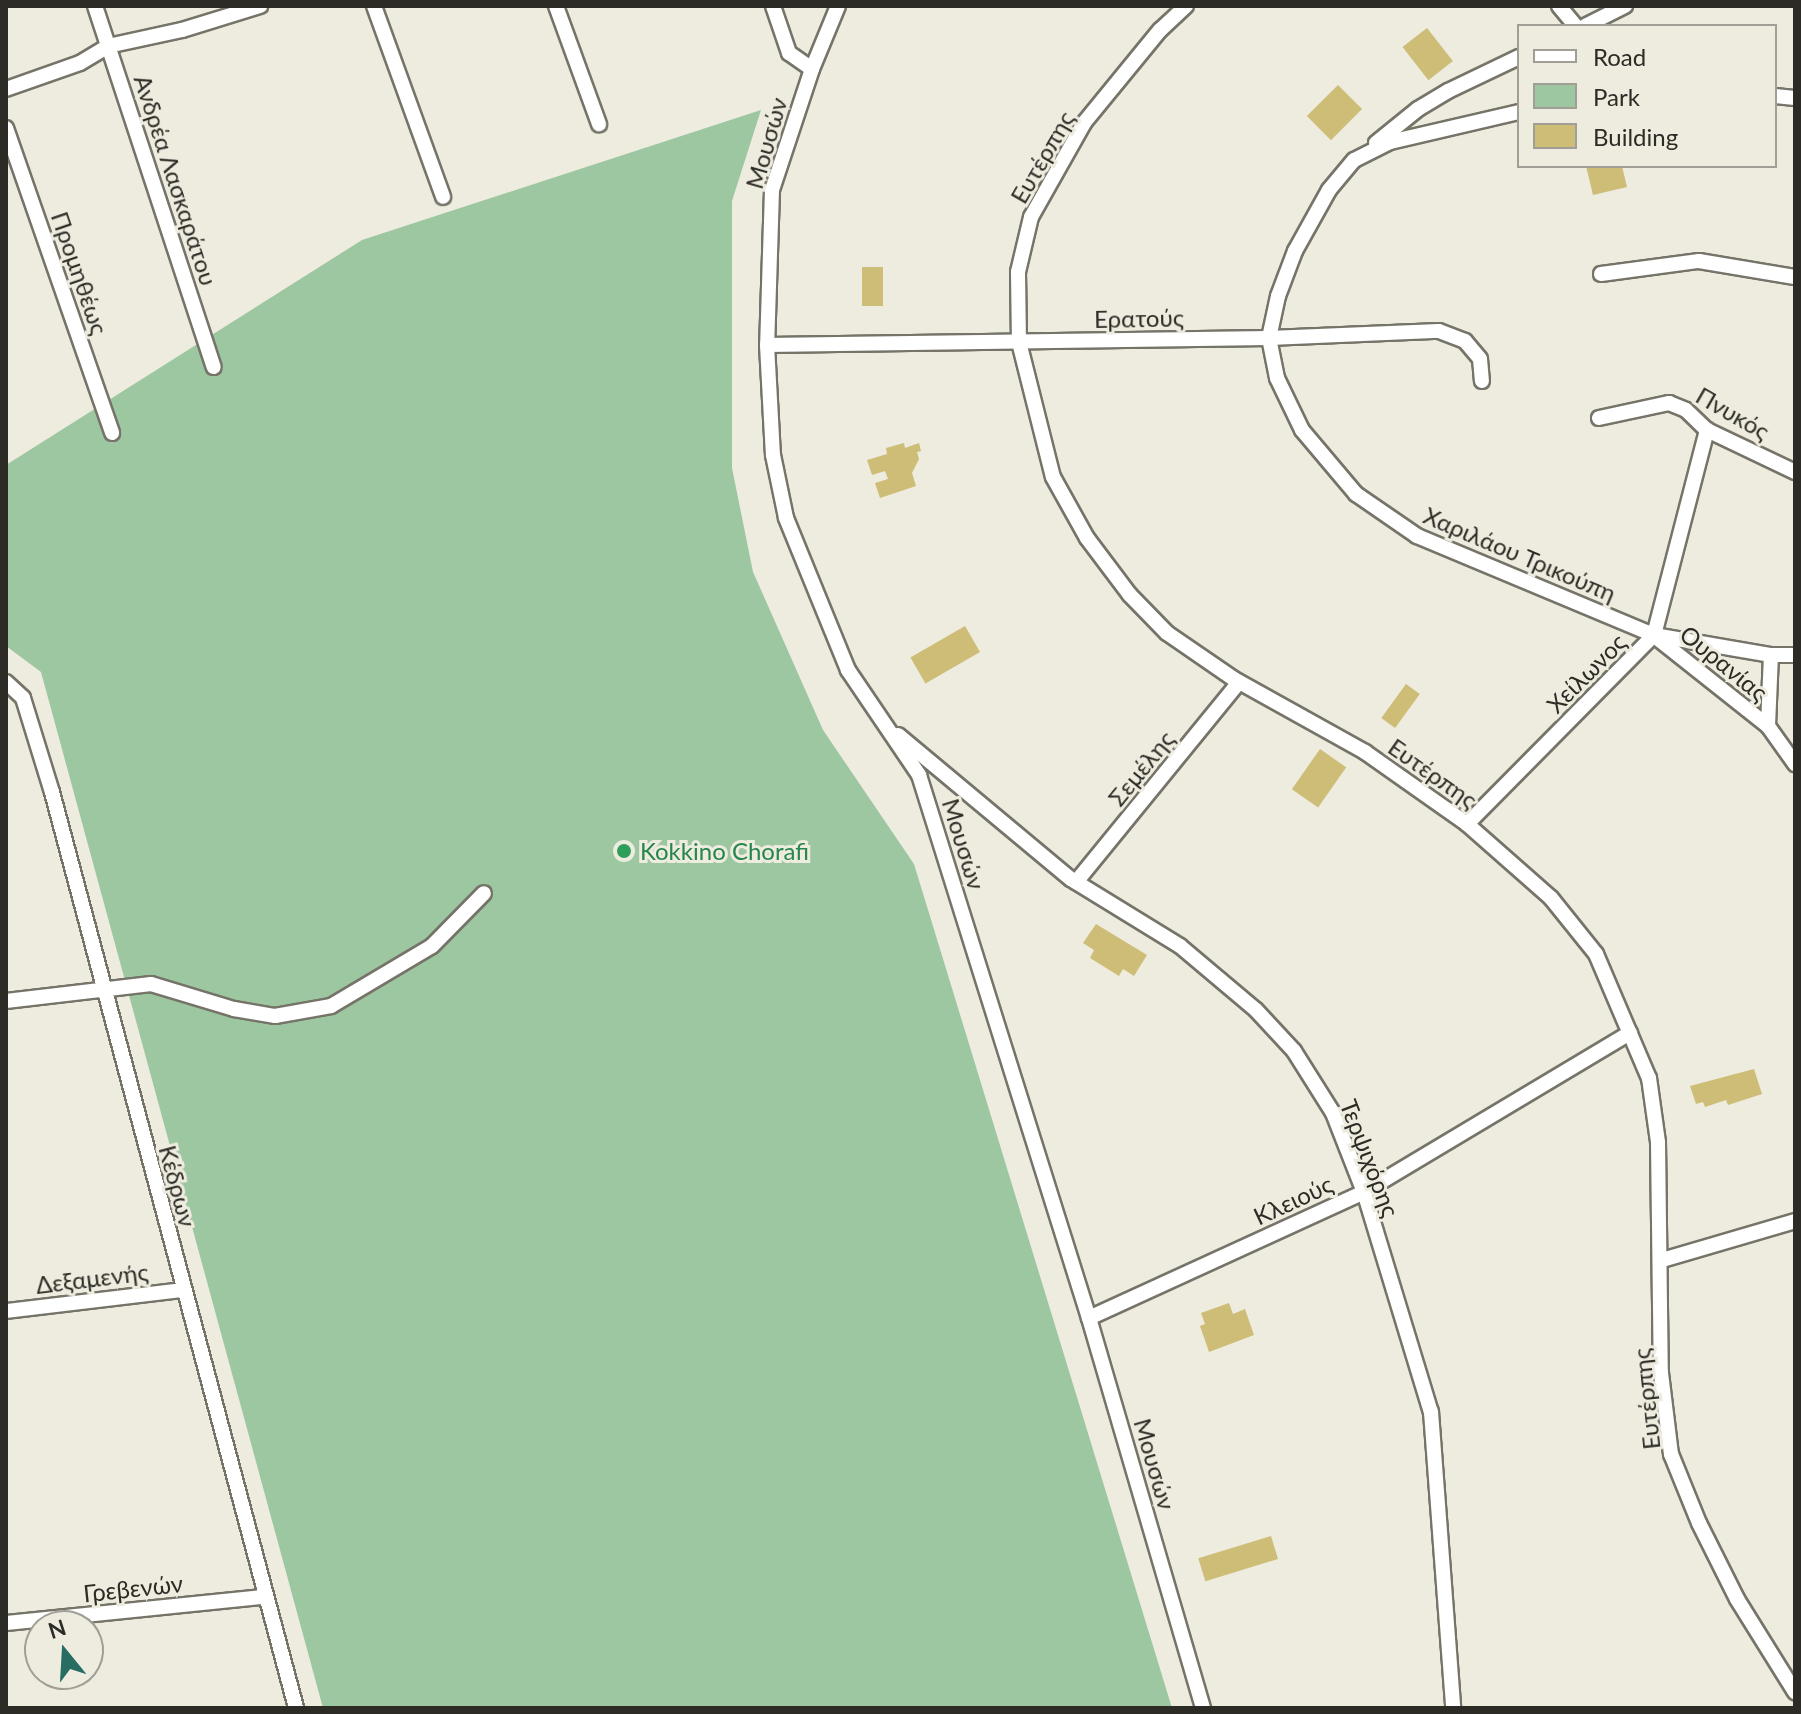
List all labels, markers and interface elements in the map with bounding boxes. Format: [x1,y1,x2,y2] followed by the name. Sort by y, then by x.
[1517,24,1777,168] legend
[1593,42,1646,71] text: Road
[128,71,224,289] street label: Ανδρέα Λασκαράτου
[1593,82,1640,111] text: Park
[739,94,793,192] street label: Μουσών
[1004,106,1080,208] street label: Ευτέρπης
[1593,122,1678,151] text: Building
[46,208,114,338] street label: Προμηθέως
[1094,303,1184,333] street label: Ερατούς
[1691,381,1775,445] street label: Πνυκός
[1419,500,1621,608] street label: Χαριλάου Τρικούπη
[1675,619,1773,707] street label: Ουρανίας
[1540,627,1632,719] street label: Χείλωνος
[1102,725,1180,811] street label: Σεμέλης
[1383,732,1483,814] street label: Ευτέρπης
[937,795,991,893] street label: Μουσών
[640,837,809,865] place label: Kokkino Chorafi
[615,842,633,860] marker: Kokkino Chorafi
[1334,1095,1406,1221] street label: Τερψιχόρης
[153,1142,203,1230] street label: Κέδρων
[1249,1169,1337,1231] street label: Κλειούς
[34,1257,150,1299] street label: Δεξαμενής
[1626,1347,1666,1451] street label: Ευτέρπης
[1128,1415,1182,1513] street label: Μουσών
[82,1568,184,1608] street label: Γρεβενών
[24,1610,104,1690] north arrow
[45,1613,69,1644] text: N

